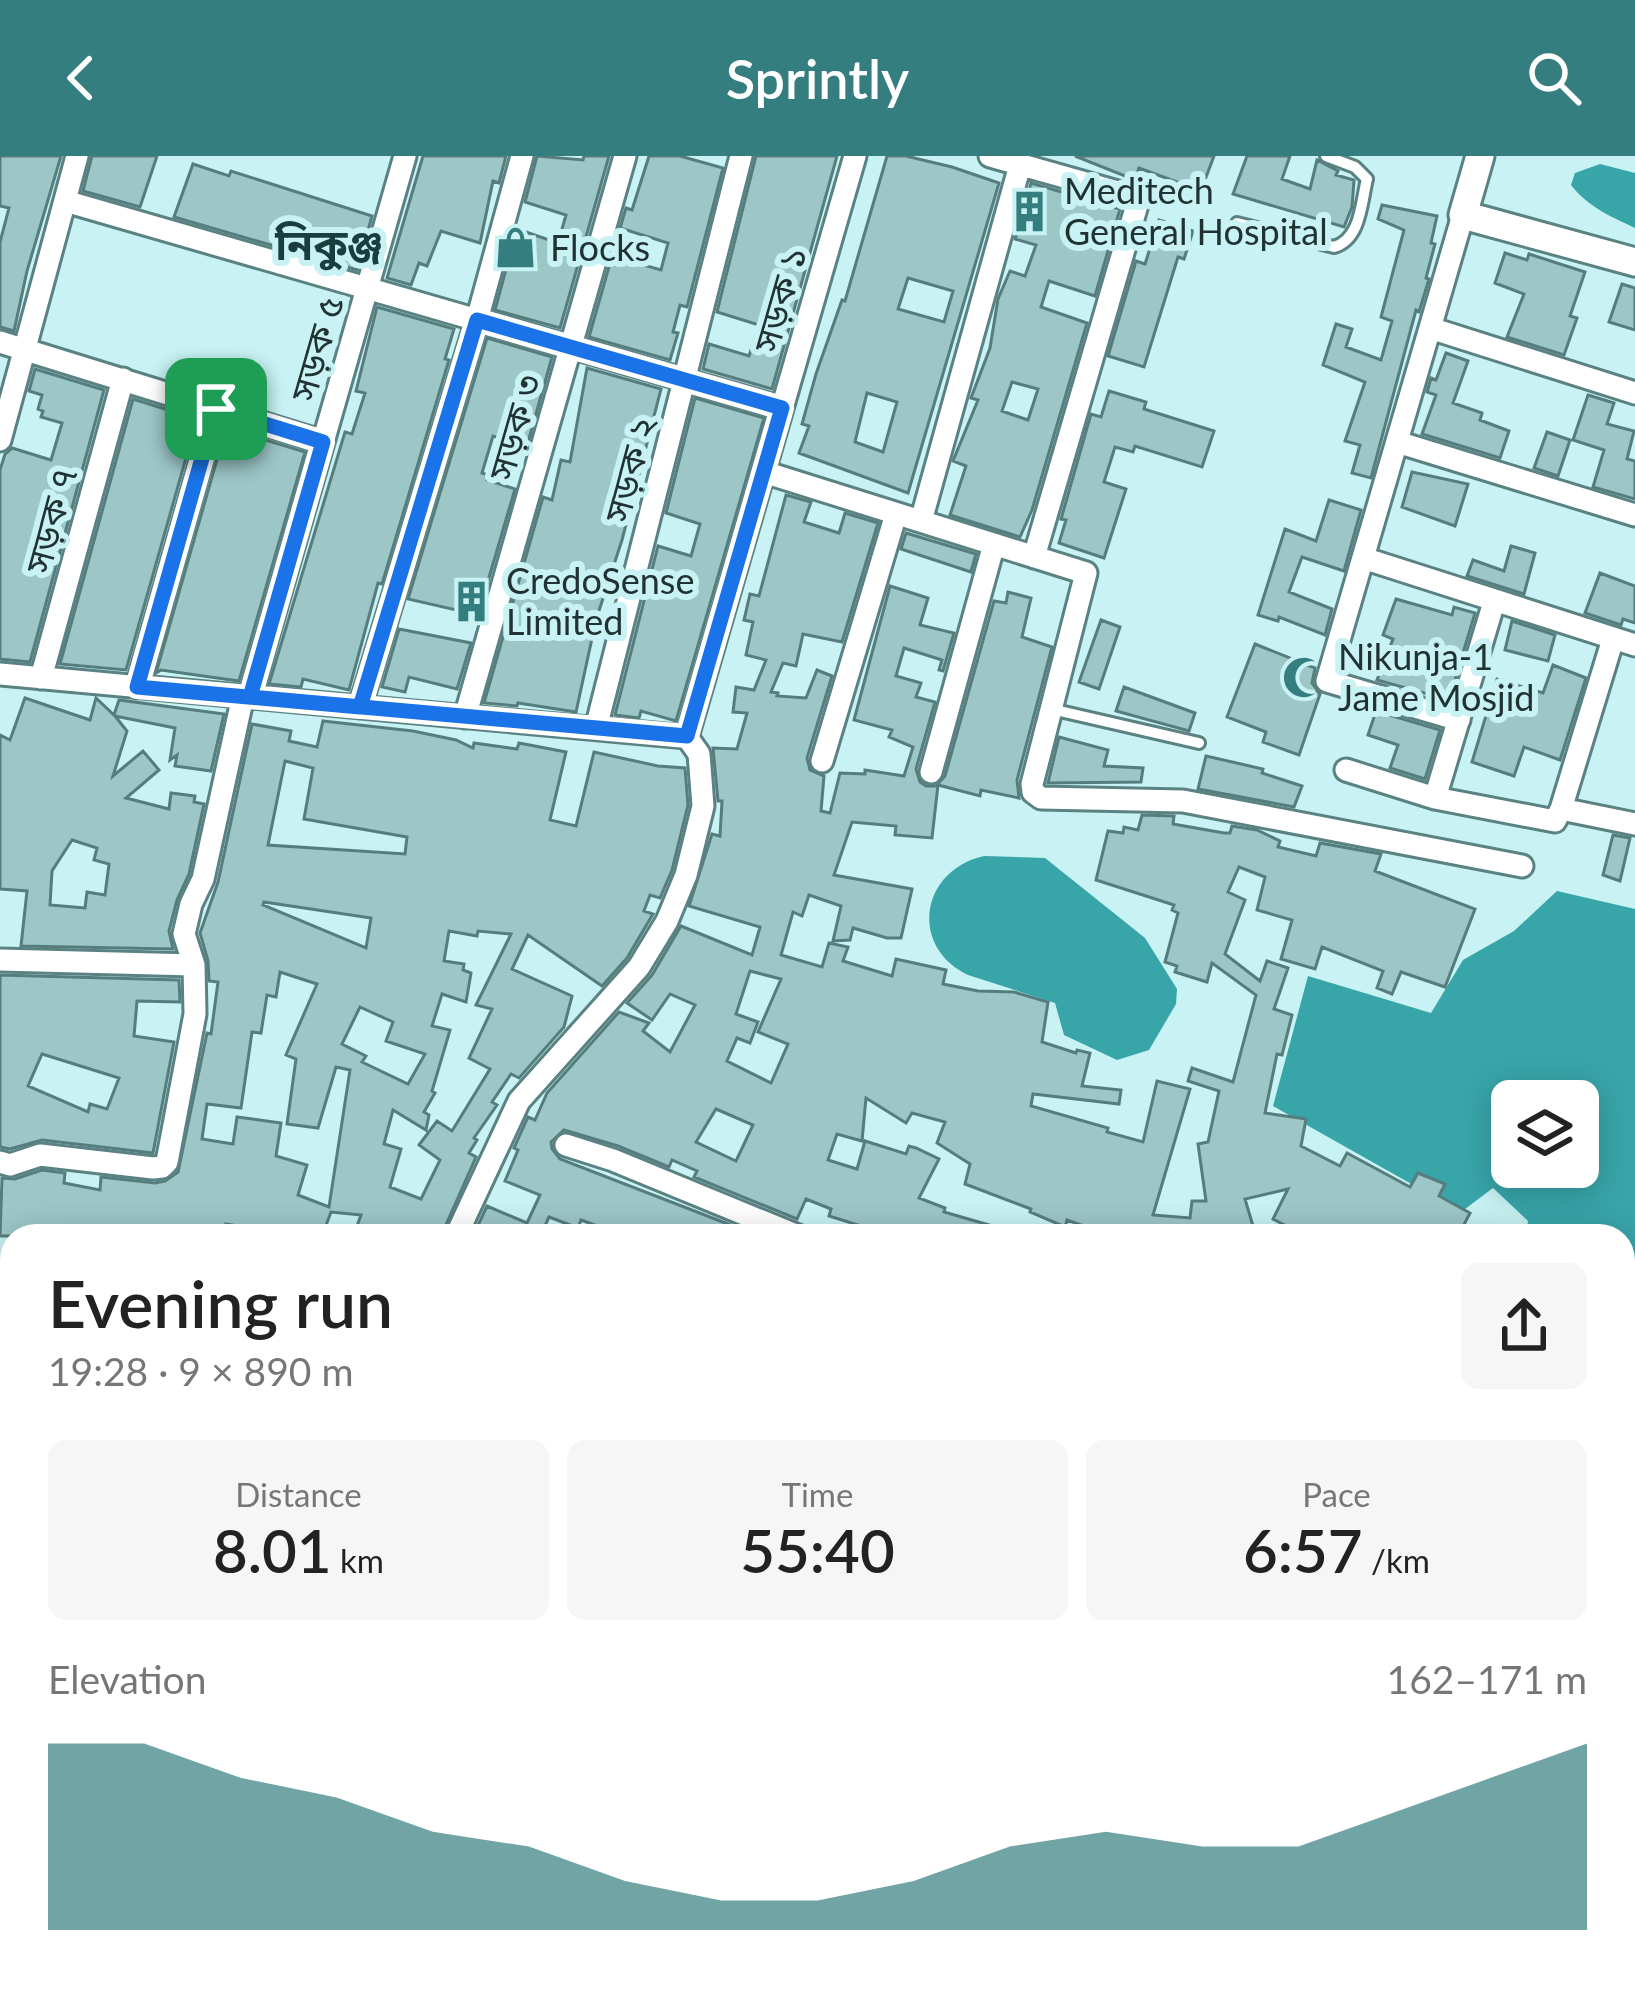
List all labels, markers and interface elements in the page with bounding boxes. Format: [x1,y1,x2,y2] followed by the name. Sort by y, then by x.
[48,45,114,111] icon: back
[1521,45,1587,111] icon: search
[726,46,909,111] text: Sprintly
[1064,168,1328,253] place label: Meditech General Hospital
[1007,188,1053,234] building icon: Meditech General Hospital
[274,219,383,271] district label: নিকুঞ্জ
[493,224,539,270] shop icon: Flocks
[550,225,650,269] place label: Flocks
[743,241,815,358] street label: সড়ক ১
[280,290,352,407] street label: সড়ক ৫
[165,358,267,460] pin
[478,369,550,486] street label: সড়ক ৩
[183,376,249,442] icon: arrive
[594,411,664,528] street label: সড়ক ২
[15,462,85,579] street label: সড়ক ৭
[506,558,694,643] place label: CredoSense Limited
[449,578,495,624] building icon: CredoSense Limited
[1338,634,1535,719] place label: Nikunja-1 Jame Mosjid
[1281,654,1327,700] mosque icon: Nikunja-1 Jame Mosjid
[1491,1080,1599,1188] map controls
[1491,1080,1599,1188] button: layers
[48,1263,393,1342] text: Evening run
[1461,1263,1587,1389] button: share
[48,1348,353,1394] text: 19:28 · 9 × 890 m
[235,1474,362,1514] text: Distance
[782,1474,853,1514] text: Time
[1302,1474,1371,1514] text: Pace
[213,1514,332,1586] text: 8.01
[740,1514,895,1586] text: 55:40
[1243,1514,1363,1586] text: 6:57
[332,1540,384,1580] text: km
[1363,1540,1430,1580] text: /km
[48,1656,206,1702] text: Elevation
[1387,1656,1587,1702] text: 162–171 m

